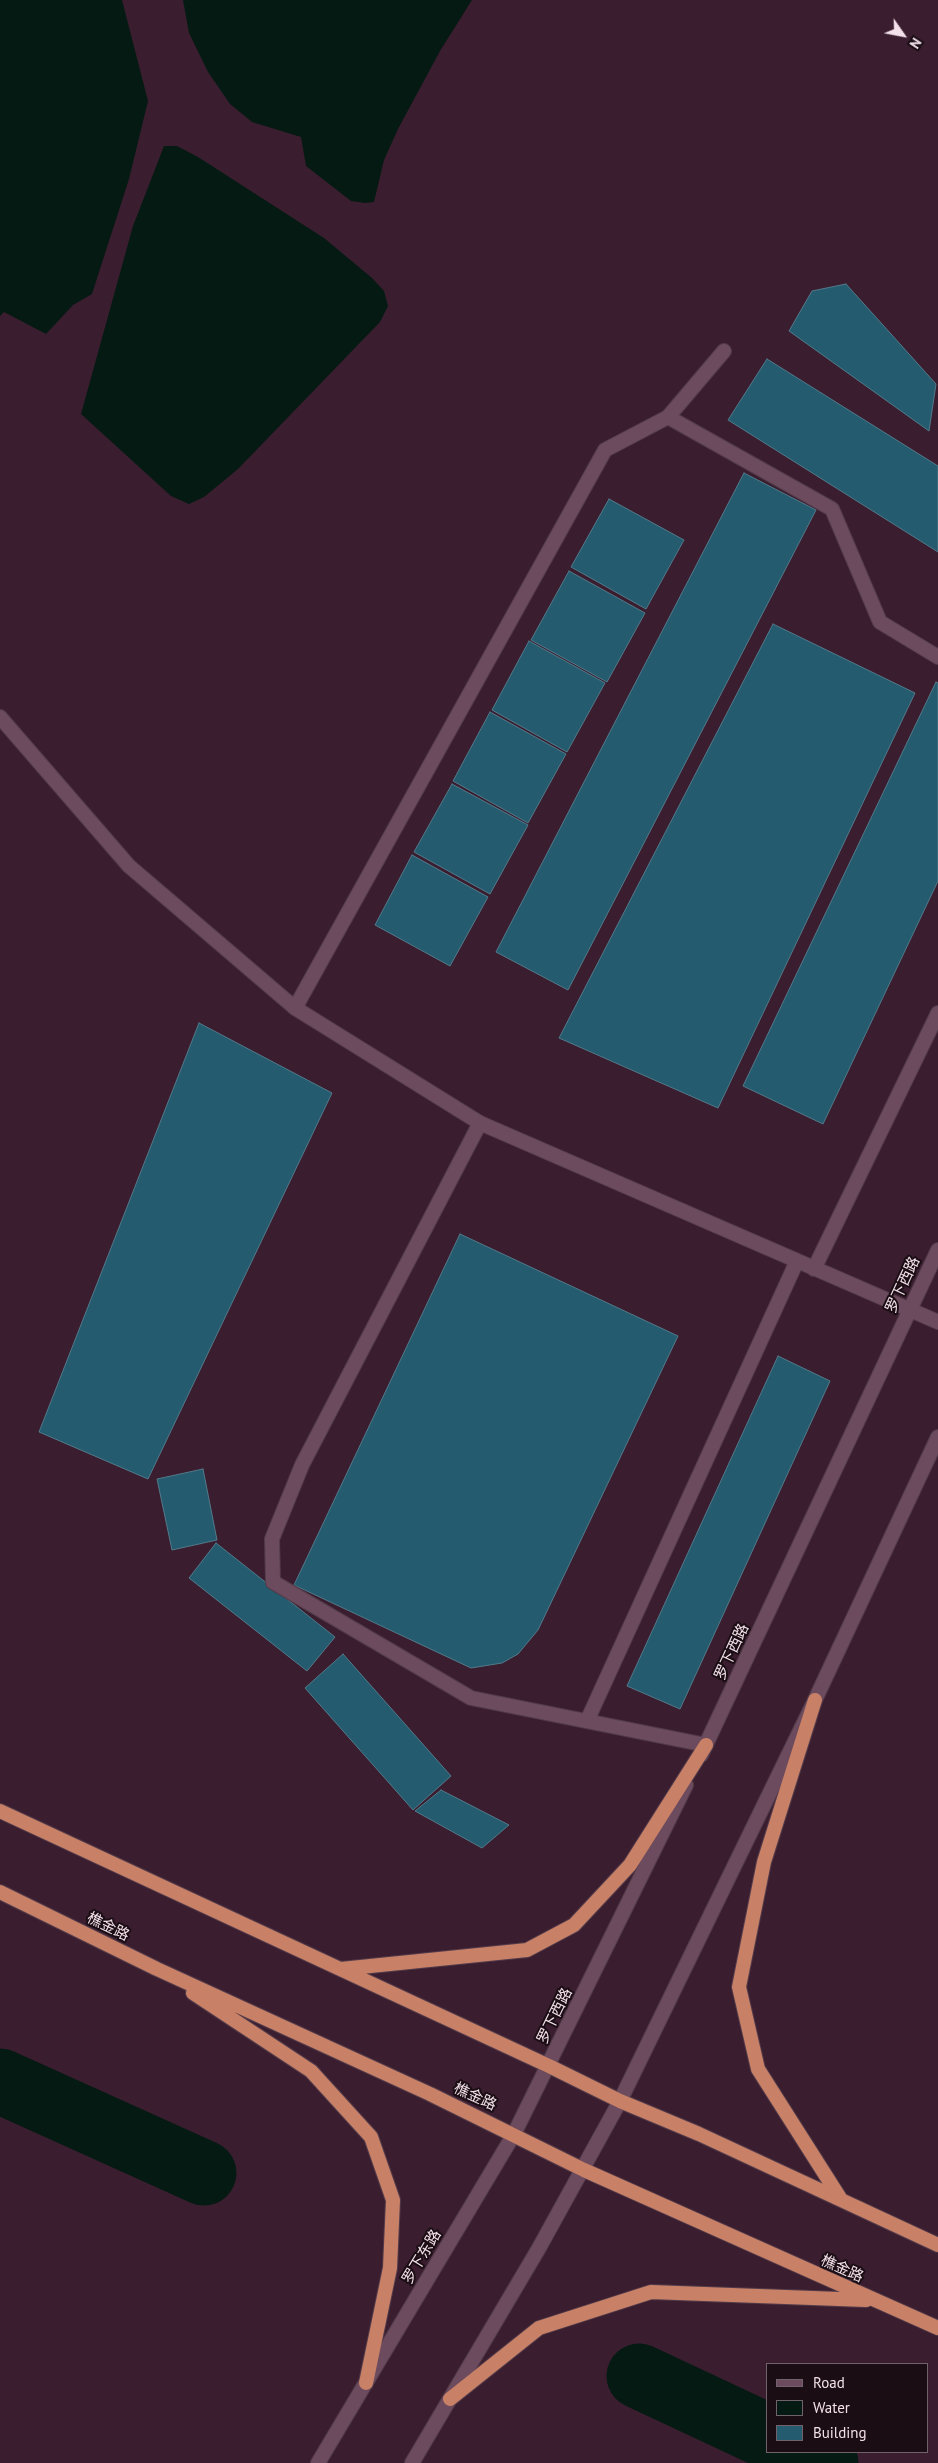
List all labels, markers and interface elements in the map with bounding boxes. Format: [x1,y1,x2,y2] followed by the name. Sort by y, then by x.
[878,10,928,60] north arrow
[906,34,926,52] text: N
[882,1254,924,1316] street label: 罗下西路
[711,1621,753,1683] street label: 罗下西路
[84,1909,132,1945] street label: 樵金路
[534,1985,576,2047] street label: 罗下西路
[451,2079,499,2115] street label: 樵金路
[399,2227,445,2287] street label: 罗下东路
[818,2252,866,2286] street label: 樵金路
[766,2363,928,2453] legend
[813,2373,845,2392] text: Road
[813,2398,850,2417] text: Water
[813,2423,867,2442] text: Building

